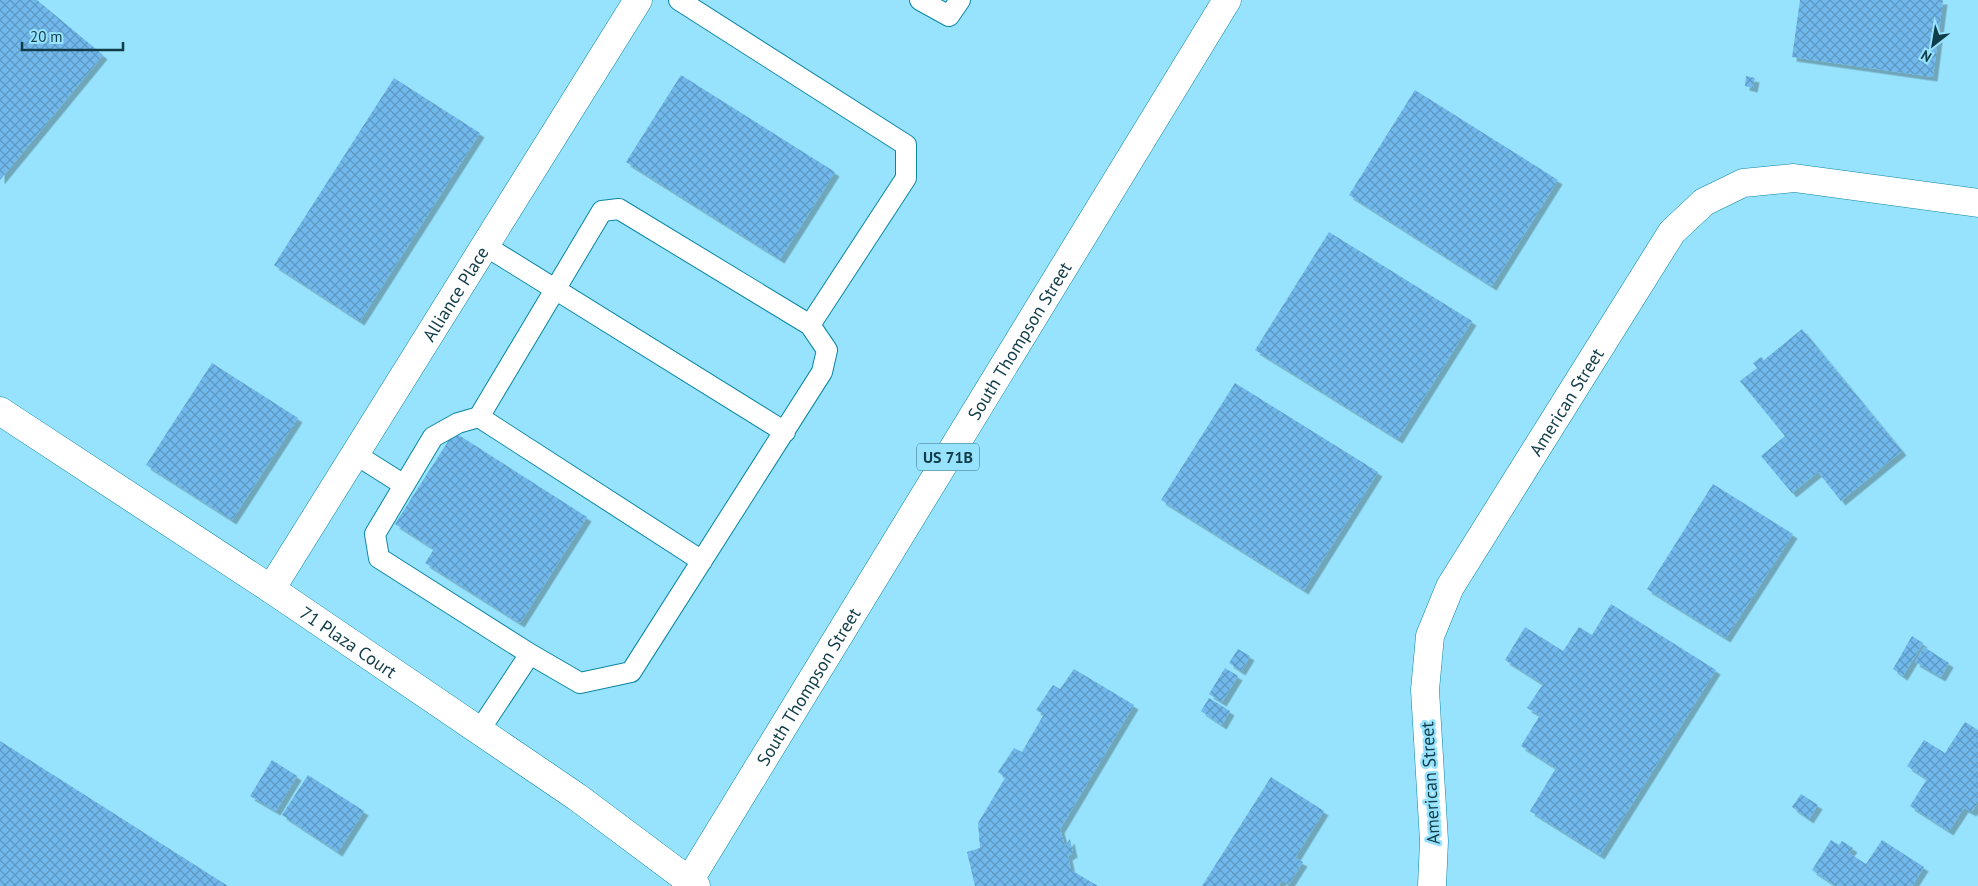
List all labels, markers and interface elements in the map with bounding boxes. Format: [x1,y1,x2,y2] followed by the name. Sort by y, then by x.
[22,20,124,52] scale bar
[1908,20,1958,70] north arrow
[30,27,63,46] text: 20 m
[1918,46,1935,66] text: N
[417,242,493,345] street label: Alliance Place
[962,257,1076,424] street label: South Thompson Street
[1524,343,1608,460] street label: American Street
[917,444,979,471] road number: US 71B
[296,601,401,683] street label: 71 Plaza Court
[751,603,865,769] street label: South Thompson Street
[1415,721,1445,845] street label: American Street

